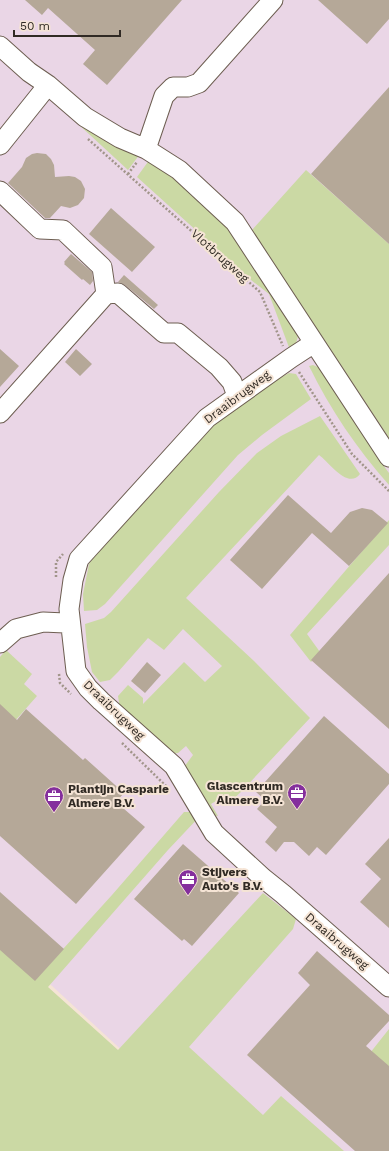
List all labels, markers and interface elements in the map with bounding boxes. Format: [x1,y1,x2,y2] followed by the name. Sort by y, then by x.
[14,12,120,38] scale bar
[20,19,50,33] text: 50 m
[188,226,252,286] street label: Vlotbrugweg
[201,367,273,426] street label: Draaibrugweg
[81,677,148,743] street label: Draaibrugweg
[207,779,283,807] place label: Glascentrum Almere B.V.
[68,782,169,810] place label: Plantijn Casparie Almere B.V.
[286,782,308,810] office icon: Glascentrum Almere B.V.
[43,785,65,813] office icon: Plantijn Casparie Almere B.V.
[202,865,263,893] place label: Stijvers Auto's B.V.
[177,868,199,896] office icon: Stijvers Auto's B.V.
[302,910,372,973] street label: Draaibrugweg

